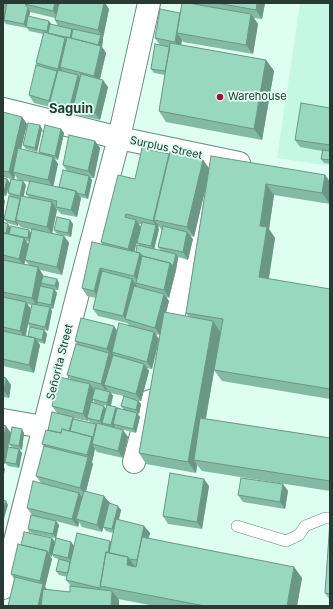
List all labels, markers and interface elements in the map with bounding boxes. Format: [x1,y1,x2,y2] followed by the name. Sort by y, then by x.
[228,90,287,104] place label: Warehouse
[215,92,225,102] marker: Warehouse
[49,101,93,117] district label: Saguin
[129,134,203,162] street label: Surplus Street
[44,323,76,401] street label: Señorita Street

